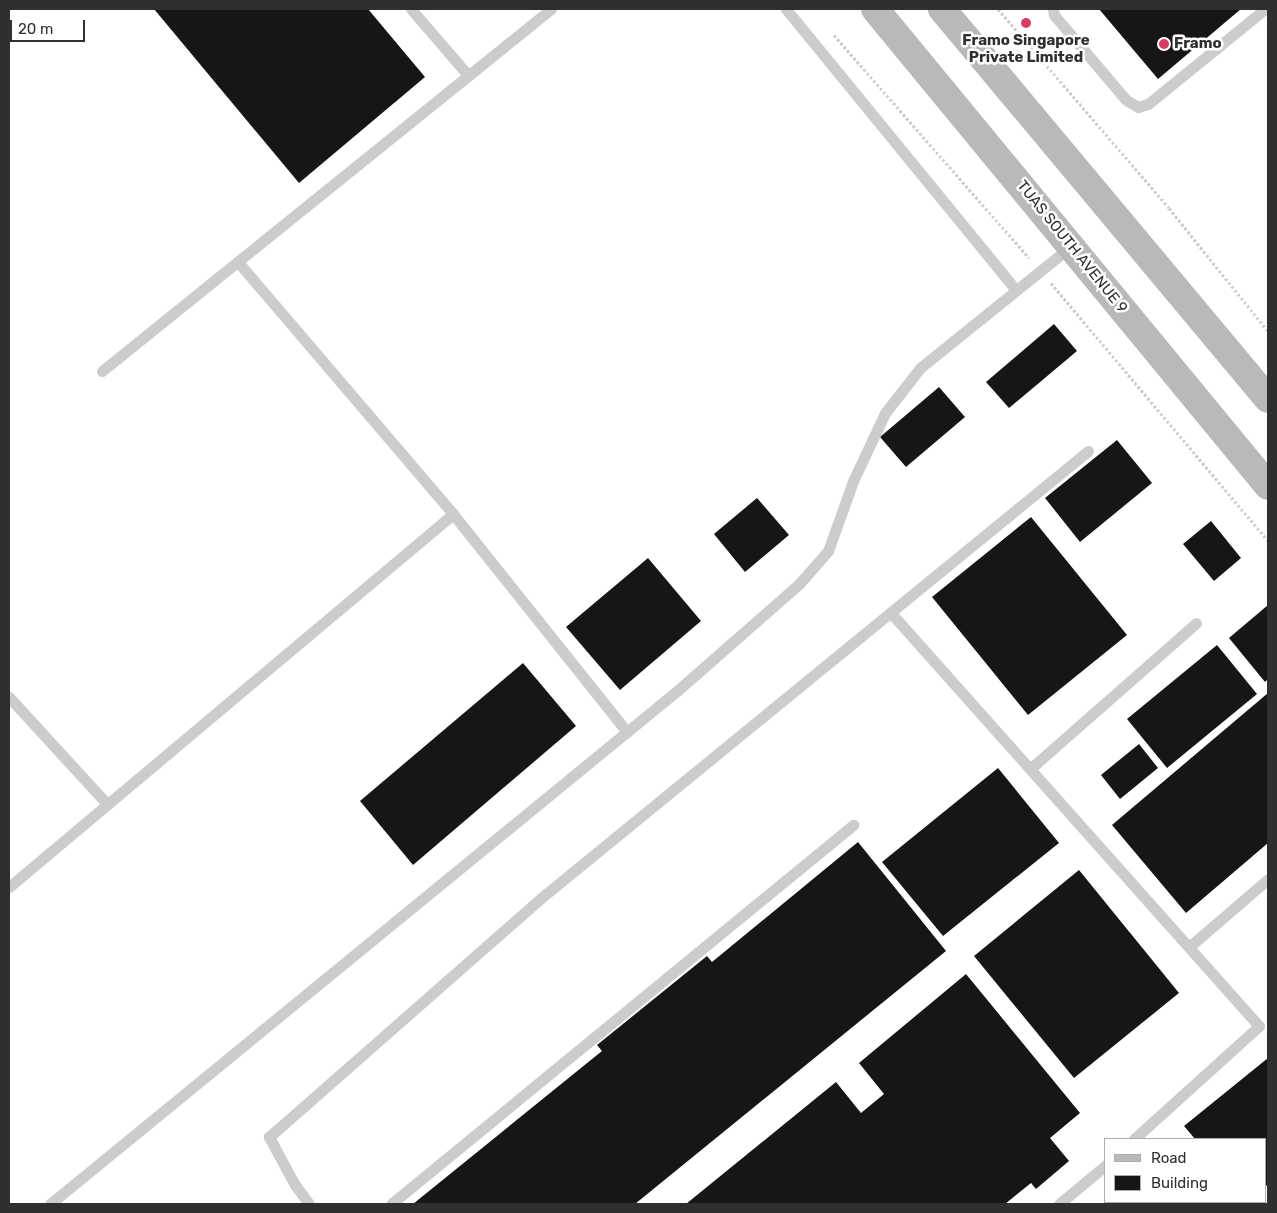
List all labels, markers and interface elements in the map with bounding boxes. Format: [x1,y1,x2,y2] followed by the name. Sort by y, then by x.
[12,10,88,42] scale bar
[1020,17,1032,29] marker: Framo Singapore Private Limited
[18,20,53,38] text: 20 m
[962,31,1090,66] place label: Framo Singapore Private Limited
[1174,35,1222,53] place label: Framo
[1158,38,1170,50] marker: Framo
[1013,177,1131,317] street label: TUAS SOUTH AVENUE 9
[1104,1138,1267,1203] legend
[1151,1149,1187,1167] text: Road
[1151,1174,1208,1192] text: Building

